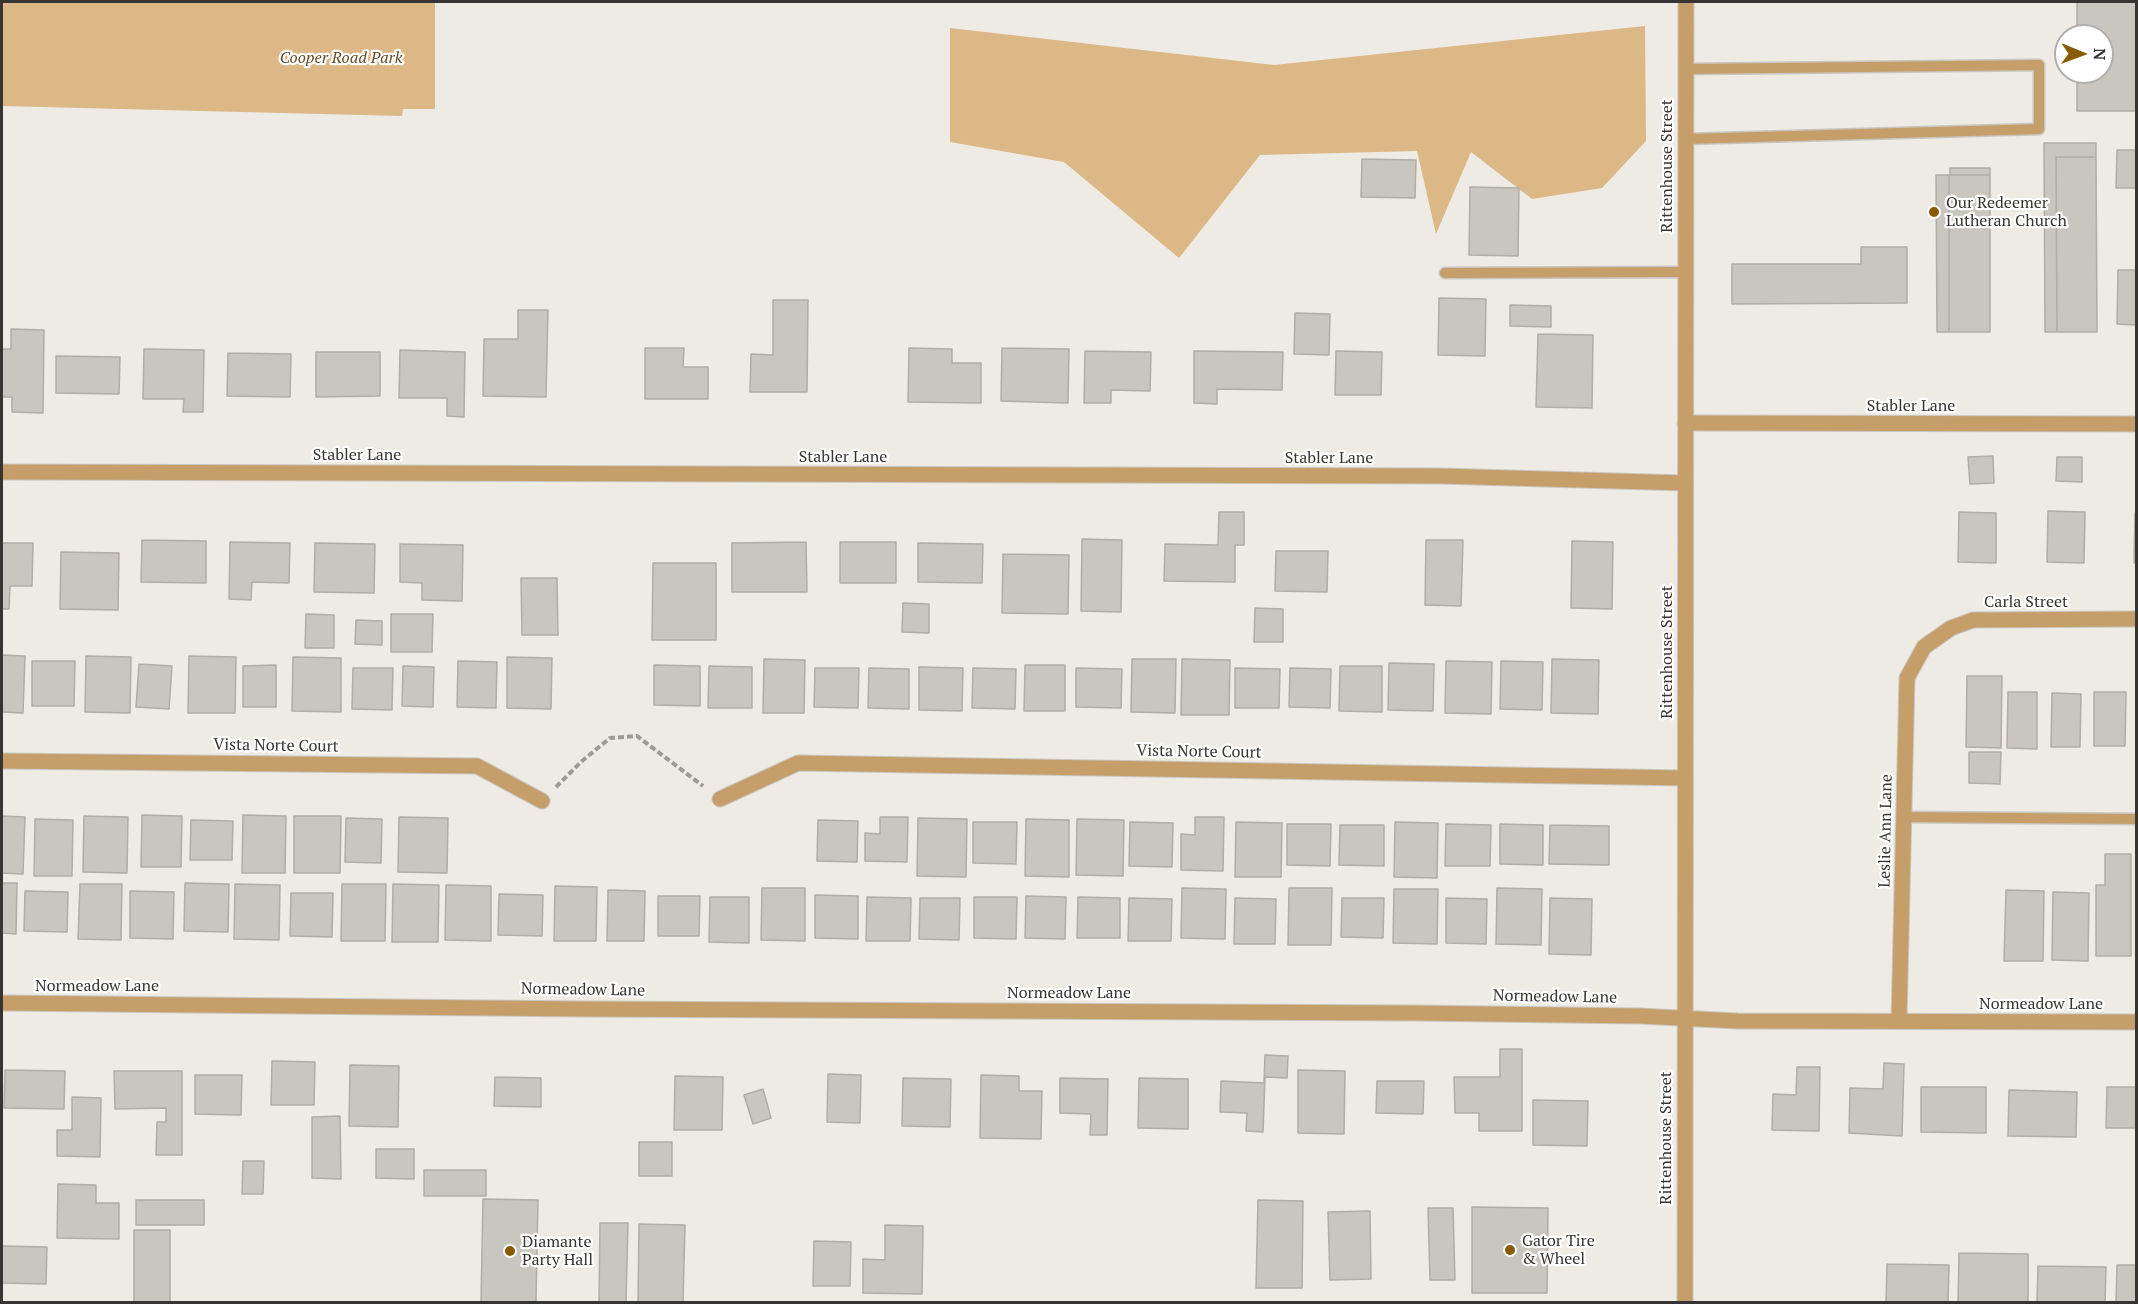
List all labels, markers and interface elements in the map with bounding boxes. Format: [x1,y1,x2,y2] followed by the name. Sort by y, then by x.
[2054,24,2114,84] north arrow
[280,48,402,68] park label: Cooper Road Park
[2089,48,2111,61] text: N
[1657,99,1677,233] street label: Rittenhouse Street
[1946,193,2067,231] place label: Our Redeemer Lutheran Church
[1927,205,1941,219] marker: Our Redeemer Lutheran Church
[1867,396,1955,416] street label: Stabler Lane
[313,445,401,465] street label: Stabler Lane
[799,447,887,467] street label: Stabler Lane
[1285,448,1373,468] street label: Stabler Lane
[1657,585,1677,719] street label: Rittenhouse Street
[1984,592,2068,612] street label: Carla Street
[213,735,339,757] street label: Vista Norte Court
[1136,741,1262,763] street label: Vista Norte Court
[1875,774,1897,888] street label: Leslie Ann Lane
[35,976,159,996] street label: Normeadow Lane
[521,979,645,1001] street label: Normeadow Lane
[1007,983,1131,1003] street label: Normeadow Lane
[1493,986,1617,1008] street label: Normeadow Lane
[1979,994,2103,1014] street label: Normeadow Lane
[1656,1071,1676,1205] street label: Rittenhouse Street
[1522,1231,1595,1269] place label: Gator Tire & Wheel
[522,1232,593,1270] place label: Diamante Party Hall
[1503,1243,1517,1257] marker: Gator Tire & Wheel
[503,1244,517,1258] marker: Diamante Party Hall

